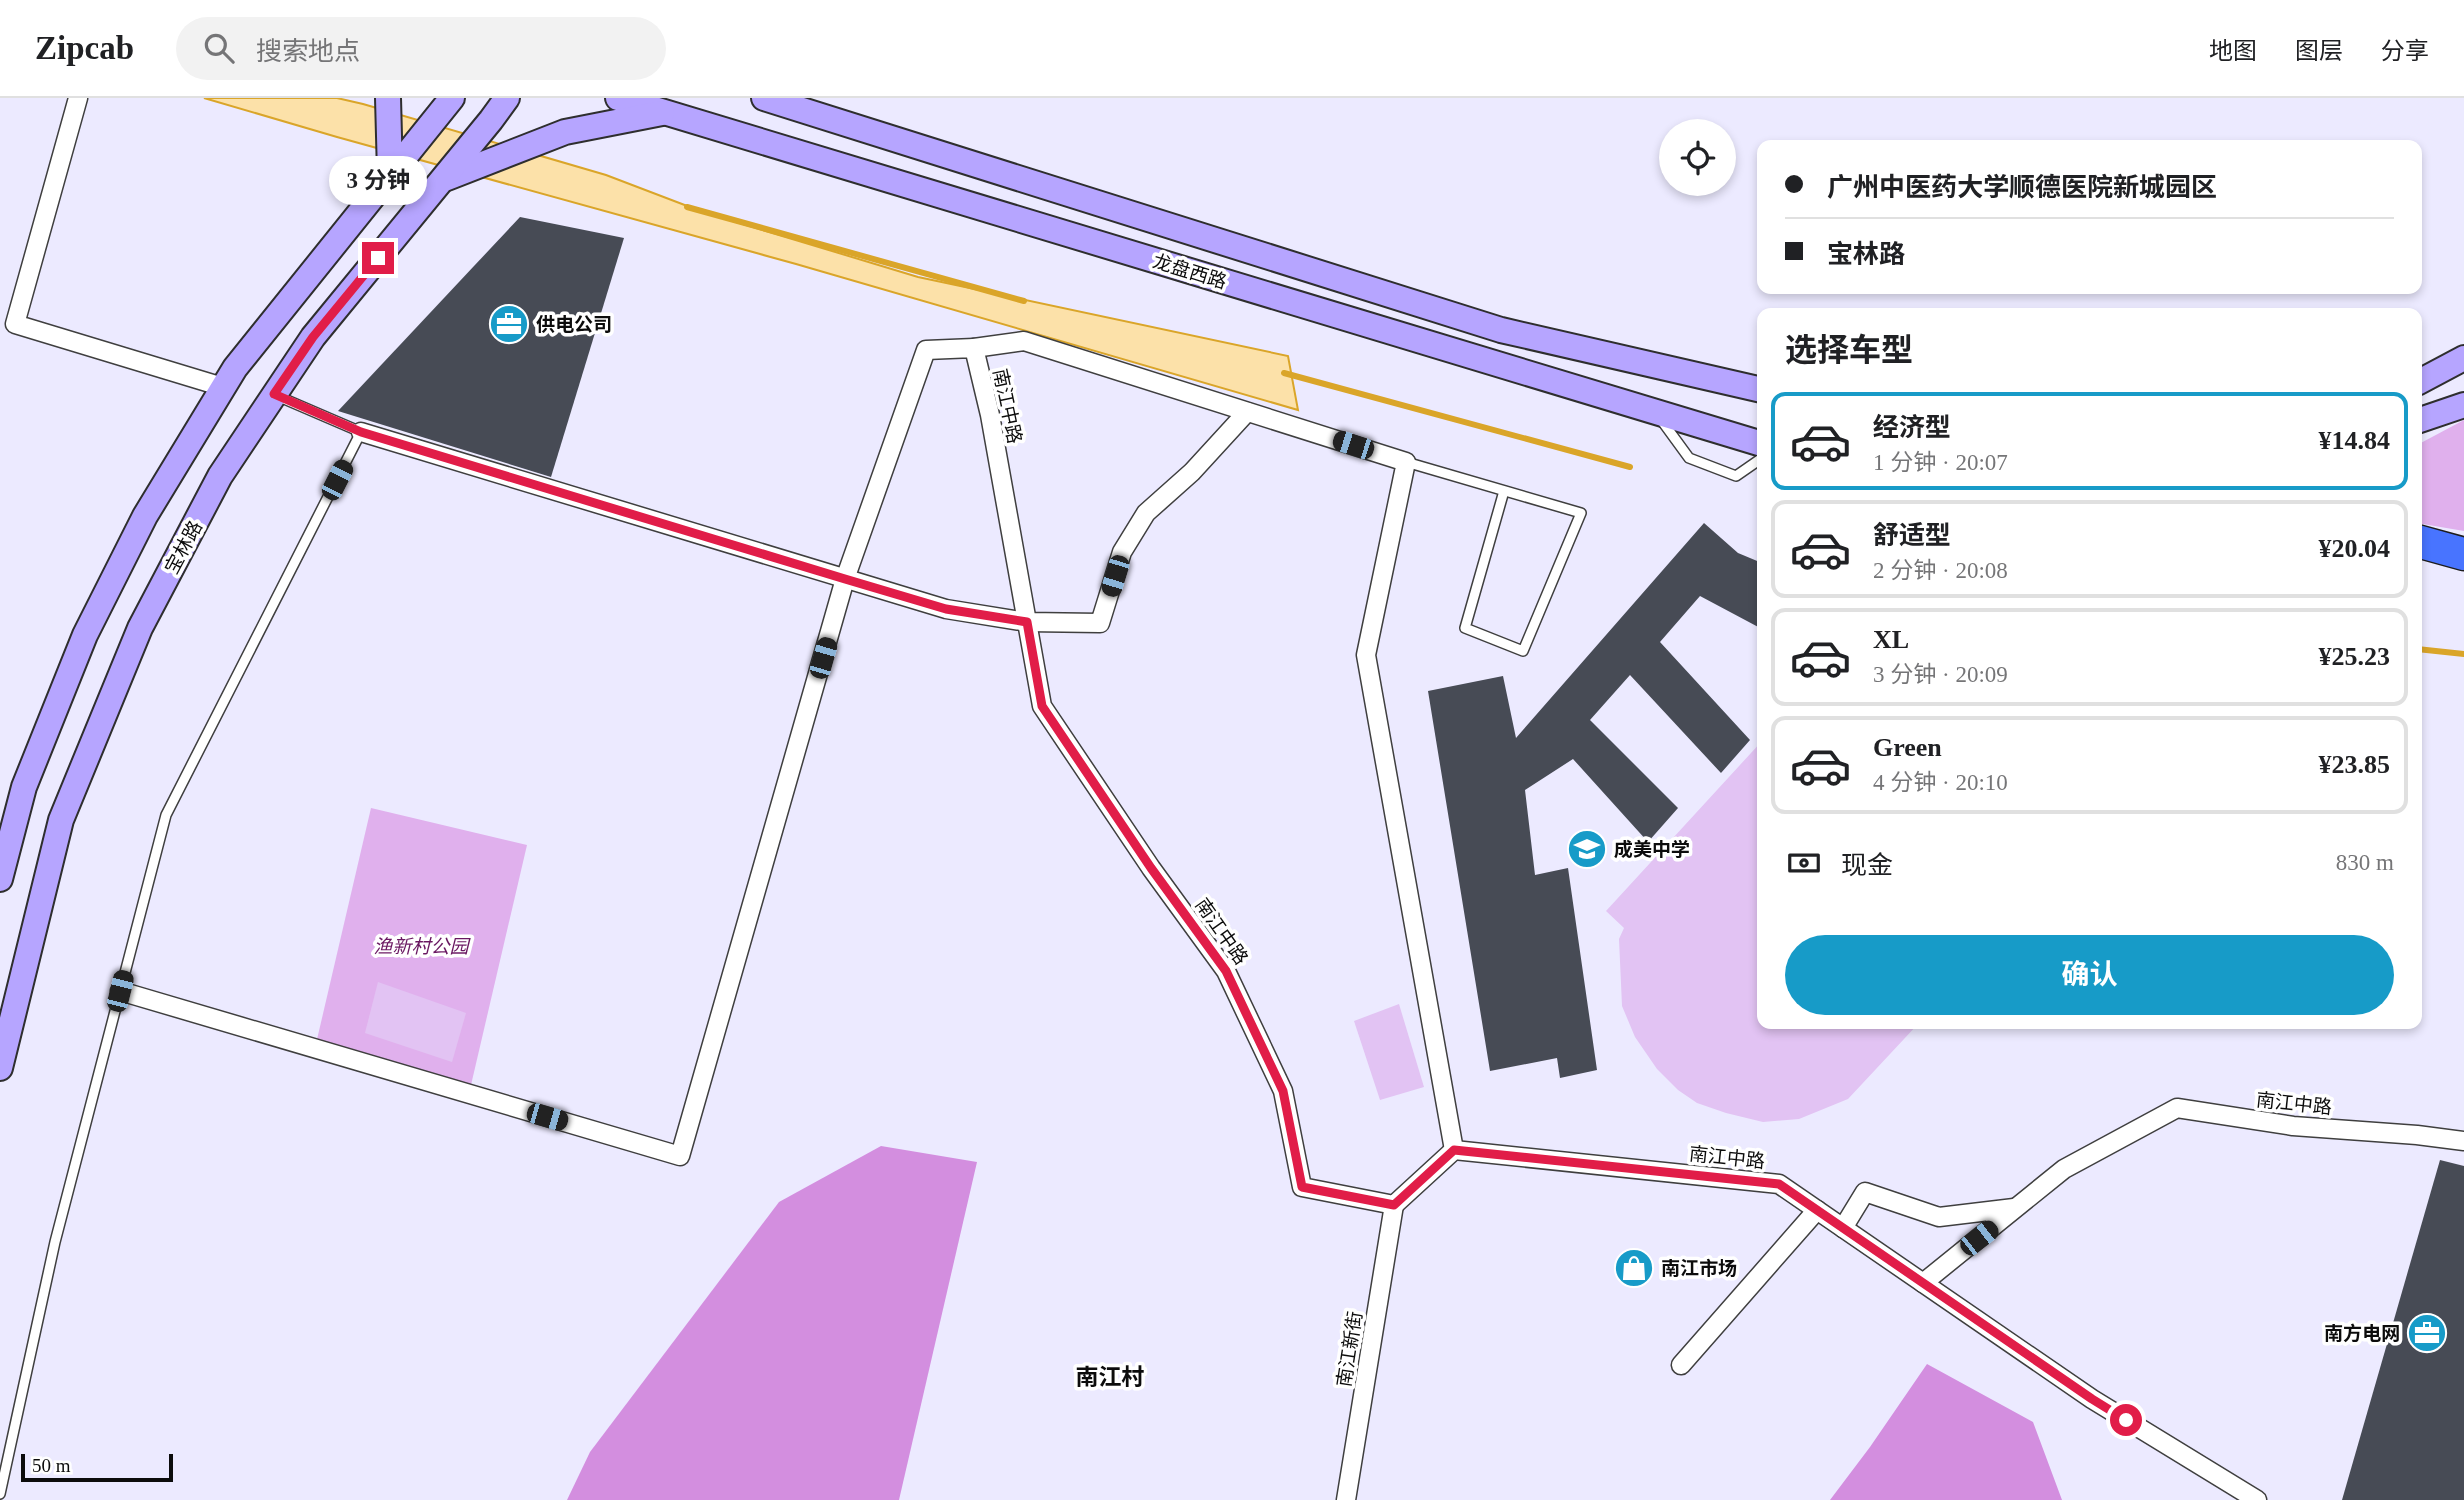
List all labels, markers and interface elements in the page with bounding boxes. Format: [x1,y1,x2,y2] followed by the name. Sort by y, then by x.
[176,17,666,80] search box
[200,29,238,67] icon: search
[35,30,134,66] text: Zipcab
[256,37,360,66] text: 搜索地点
[2209,38,2257,64] text: 地图
[2295,38,2343,64] text: 图层
[2381,38,2429,64] text: 分享
[1659,119,1736,196] map controls
[1659,119,1736,196] button: locate
[329,156,427,206] callout: 3 分钟
[346,168,410,193] text: 3 分钟
[1827,173,2217,202] text: 广州中医药大学顺德医院新城园区
[1827,240,1905,269] text: 宝林路
[362,242,394,274] route end
[1150,250,1229,293] street label: 龙盘西路
[488,303,530,345] office icon: 供电公司
[536,314,612,335] place label: 供电公司
[1785,332,1913,368] text: 选择车型
[989,367,1026,445] street label: 南江中路
[1789,410,1852,473] icon: car
[1873,413,1951,442] text: 经济型
[2319,426,2390,455] text: ¥14.84
[1330,429,1377,461] car
[1873,450,2008,475] text: 1 分钟 · 20:07
[319,457,356,503] car
[161,517,206,577] street label: 宝林路
[1789,518,1852,581] icon: car
[1873,521,1951,550] text: 舒适型
[2319,534,2390,563] text: ¥20.04
[1099,553,1132,599] car
[1873,558,2008,583] text: 2 分钟 · 20:08
[1873,625,1909,654] text: XL
[1789,626,1852,689] icon: car
[808,635,839,681] car
[2319,642,2390,671] text: ¥25.23
[1873,662,2008,687] text: 3 分钟 · 20:09
[1873,733,1942,762] text: Green
[1789,734,1852,797] icon: car
[2319,750,2390,779] text: ¥23.85
[1873,770,2008,795] text: 4 分钟 · 20:10
[1566,828,1608,870] school or university icon: 成美中学
[1614,839,1690,860] place label: 成美中学
[1785,844,1823,882] icon: cash
[2336,850,2394,875] text: 830 m
[1841,851,1893,880] text: 现金
[1191,894,1252,968] street label: 南江中路
[1785,935,2394,1015] button: 确认
[373,936,471,957] park label: 渔新村公园
[105,968,136,1014] car
[2255,1089,2333,1118] street label: 南江中路
[524,1101,571,1133] car
[1688,1143,1766,1172] street label: 南江中路
[1956,1217,2003,1259] car
[1613,1247,1655,1289] shop icon: 南江市场
[1661,1258,1737,1279] place label: 南江市场
[1333,1310,1366,1388] street label: 南江新街
[2406,1312,2448,1354] office icon: 南方电网
[2324,1323,2400,1344] place label: 南方电网
[1076,1365,1145,1390] district label: 南江村
[2110,1404,2142,1436] route start
[21,1451,173,1483] scale bar
[32,1455,71,1476] text: 50 m

